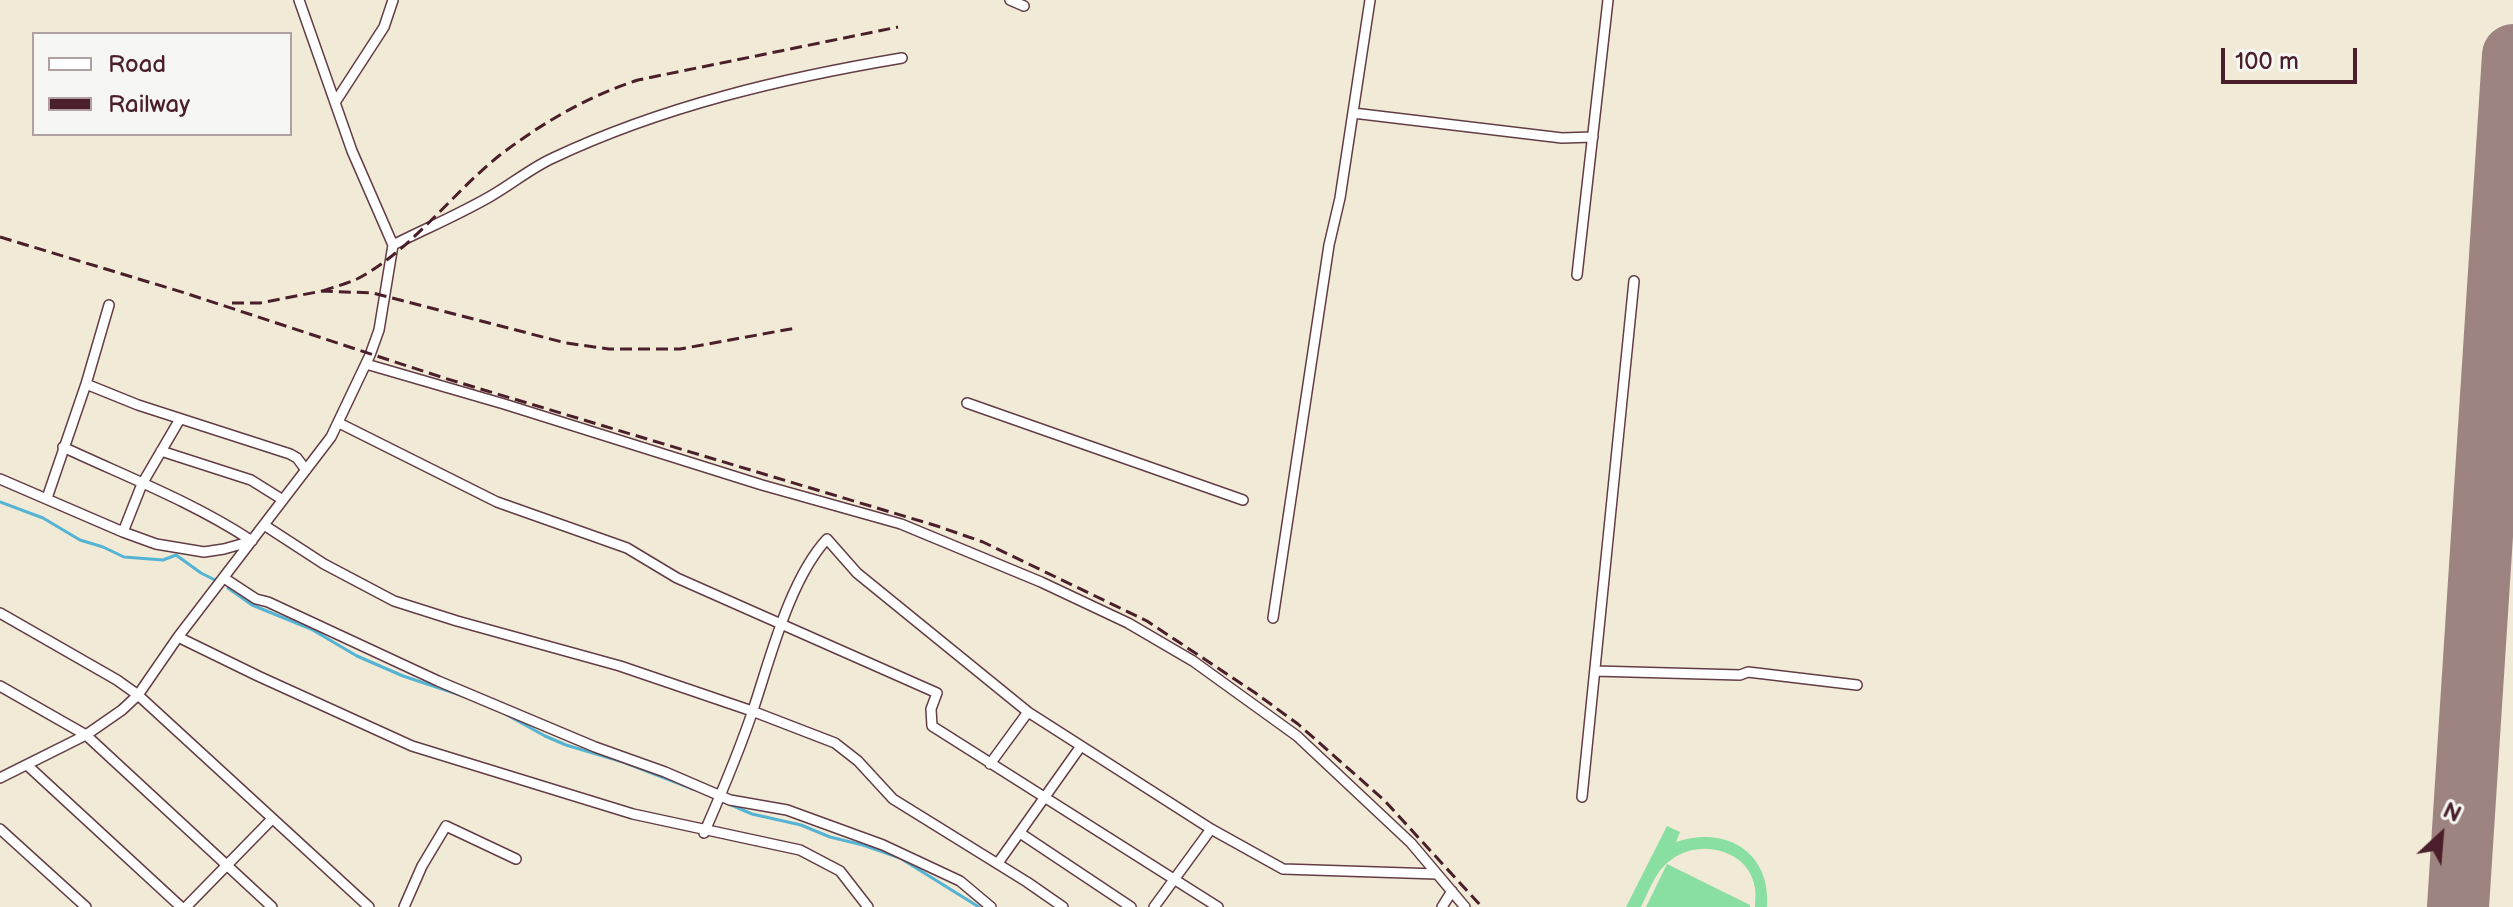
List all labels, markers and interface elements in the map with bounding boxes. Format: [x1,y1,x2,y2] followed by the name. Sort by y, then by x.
[32,32,292,136] legend
[2225,32,2361,82] scale bar
[2235,47,2299,76] text: 100 m
[108,50,166,79] text: Road
[108,90,190,119] text: Railway
[2401,795,2481,875] north arrow
[2438,797,2465,829] text: N

